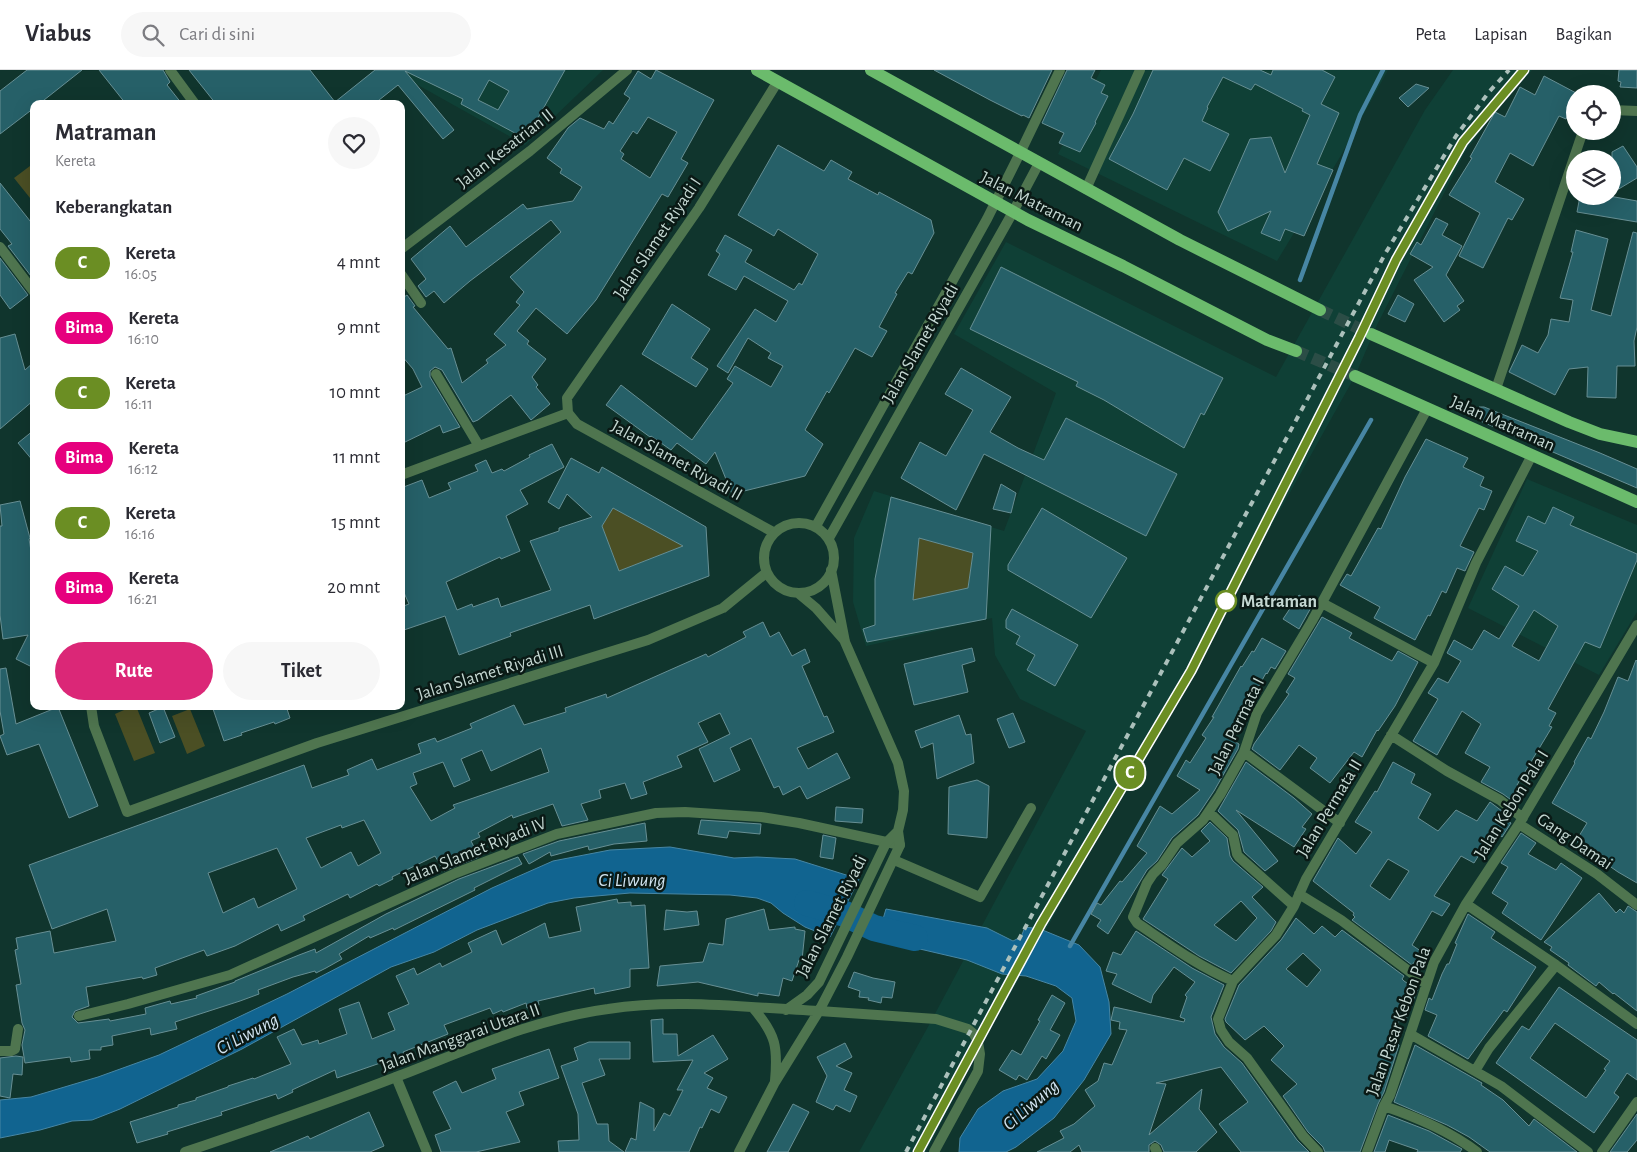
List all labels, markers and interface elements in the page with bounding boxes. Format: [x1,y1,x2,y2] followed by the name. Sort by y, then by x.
[121,12,471,57] search box
[139,21,167,49] icon: search
[25,22,91,46] text: Viabus
[179,25,255,44] text: Cari di sini
[1415,26,1446,44] text: Peta
[1474,26,1528,44] text: Lapisan
[1556,26,1612,44] text: Bagikan
[1566,85,1621,205] map controls
[1566,85,1621,140] button: locate
[454,106,557,192] street label: Jalan Kesatrian II
[328,117,380,169] button: heart
[55,121,157,145] text: Matraman
[1566,150,1621,205] button: layers
[55,153,96,169] text: Kereta
[978,168,1086,235] street label: Jalan Matraman
[611,175,705,303] street label: Jalan Slamet Riyadi I
[55,198,172,217] text: Keberangkatan
[125,244,176,263] text: Kereta
[337,253,380,272] text: 4 mnt
[78,254,87,272] text: C
[125,266,157,282] text: 16:05
[879,281,962,406] street label: Jalan Slamet Riyadi
[128,309,179,328] text: Kereta
[337,318,380,337] text: 9 mnt
[65,319,103,337] text: Bima
[128,331,159,347] text: 16:10
[125,374,176,393] text: Kereta
[329,383,380,402] text: 10 mnt
[78,384,87,402] text: C
[1448,393,1557,455] street label: Jalan Matraman
[125,396,153,412] text: 16:11
[608,417,745,504] street label: Jalan Slamet Riyadi II
[128,439,179,458] text: Kereta
[333,448,380,467] text: 11 mnt
[65,449,103,467] text: Bima
[128,461,158,477] text: 16:12
[125,504,176,523] text: Kereta
[332,513,380,532] text: 15 mnt
[78,514,87,532] text: C
[125,526,155,542] text: 16:16
[128,569,179,588] text: Kereta
[327,578,380,597] text: 20 mnt
[65,579,103,597] text: Bima
[1215,590,1237,612] marker: Matraman
[128,591,158,607] text: 16:21
[1241,593,1317,611] place label: Matraman
[55,642,213,700] button: Rute
[223,642,380,700] button: Tiket
[415,642,566,704] street label: Jalan Slamet Riyadi III
[1206,675,1268,778] street label: Jalan Permata I
[1471,747,1552,862] street label: Jalan Kebon Pala I
[1114,757,1146,789] line badge: C
[1294,757,1366,861] street label: Jalan Permata II
[1125,764,1135,782] text: C
[1534,810,1615,874] street label: Gang Damai
[402,814,550,888] street label: Jalan Slamet Riyadi IV
[793,852,870,980] street label: Jalan Slamet Riyadi
[598,871,666,890] water label: Ci Liwung
[1364,944,1434,1098] street label: Jalan Pasar Kebon Pala
[378,1001,542,1075] street label: Jalan Manggarai Utara II
[214,1010,282,1059] water label: Ci Liwung
[999,1076,1063,1134] water label: Ci Liwung

